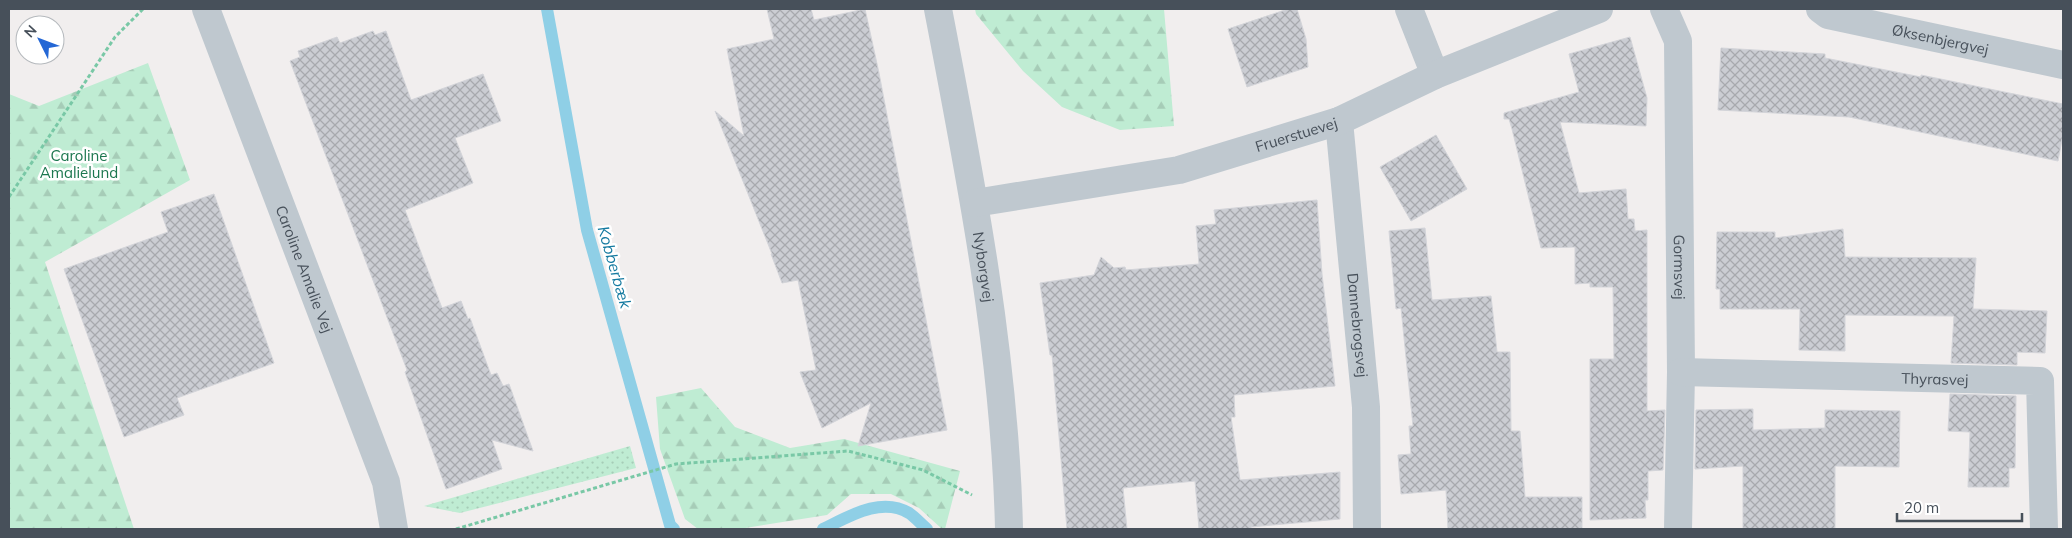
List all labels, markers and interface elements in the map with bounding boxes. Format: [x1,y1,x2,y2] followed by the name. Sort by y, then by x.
[15,15,65,65] north arrow
[1890,19,1991,58] street label: Øksenbjergvej
[20,21,41,41] text: N
[1253,113,1339,156] street label: Fruerstuevej
[40,146,118,182] park label: Caroline Amalielund
[272,202,338,335] street label: Caroline Amalie Vej
[594,224,637,311] water label: Kobberbæk
[969,230,999,303] street label: Nyborgvej
[1670,234,1690,300] street label: Gormsvej
[1344,272,1373,378] street label: Dannebrogsvej
[1901,368,1969,389] street label: Thyrasvej
[1897,490,2022,522] scale bar
[1904,498,1939,517] text: 20 m

